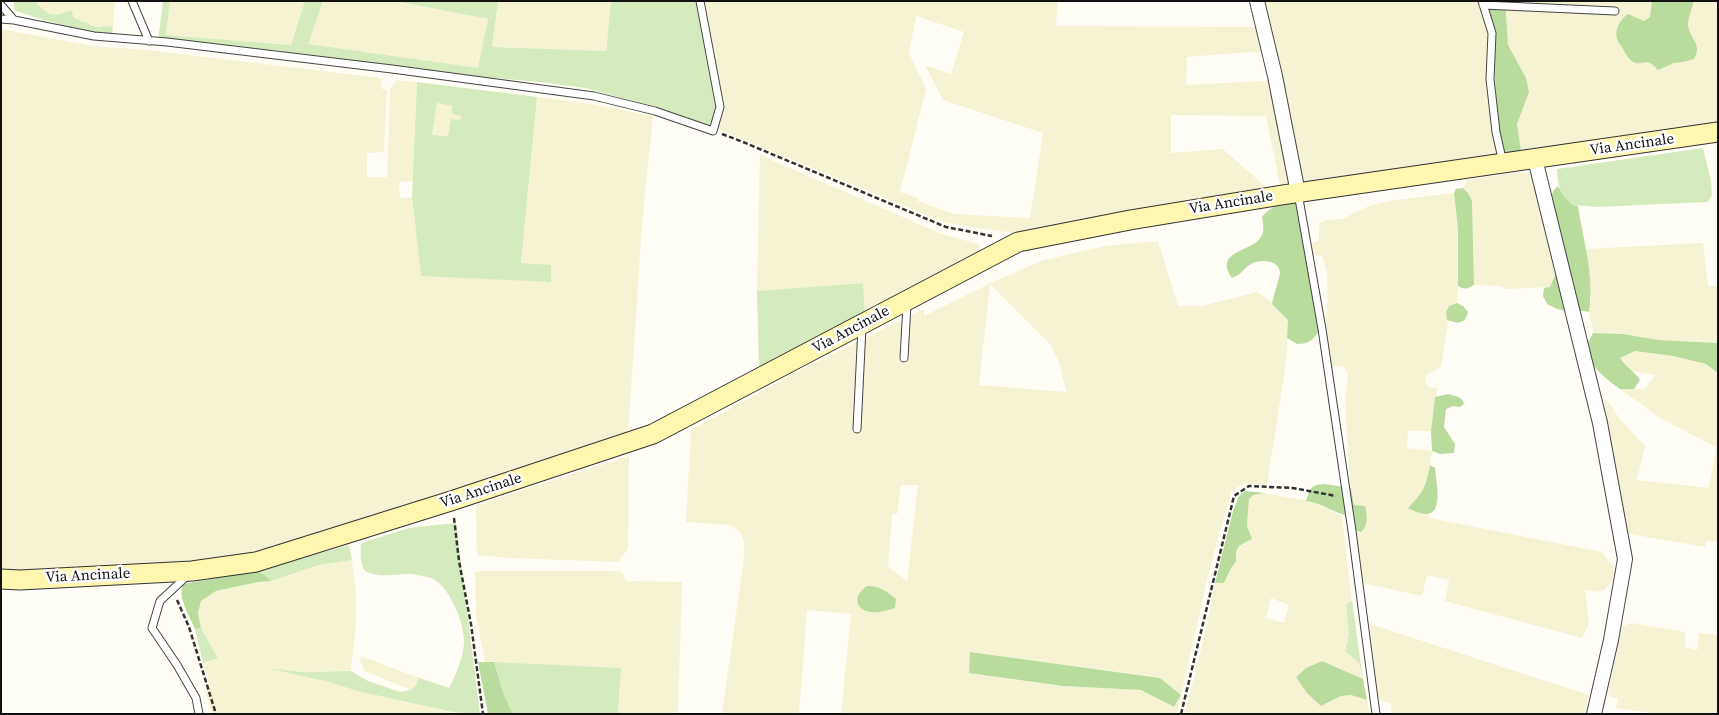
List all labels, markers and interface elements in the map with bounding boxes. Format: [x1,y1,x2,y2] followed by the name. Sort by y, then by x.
[1589,130,1675,160] street label: Via Ancinale
[1188,187,1274,219] street label: Via Ancinale
[809,302,893,358] street label: Via Ancinale
[438,469,524,513] street label: Via Ancinale
[45,565,131,587] street label: Via Ancinale

